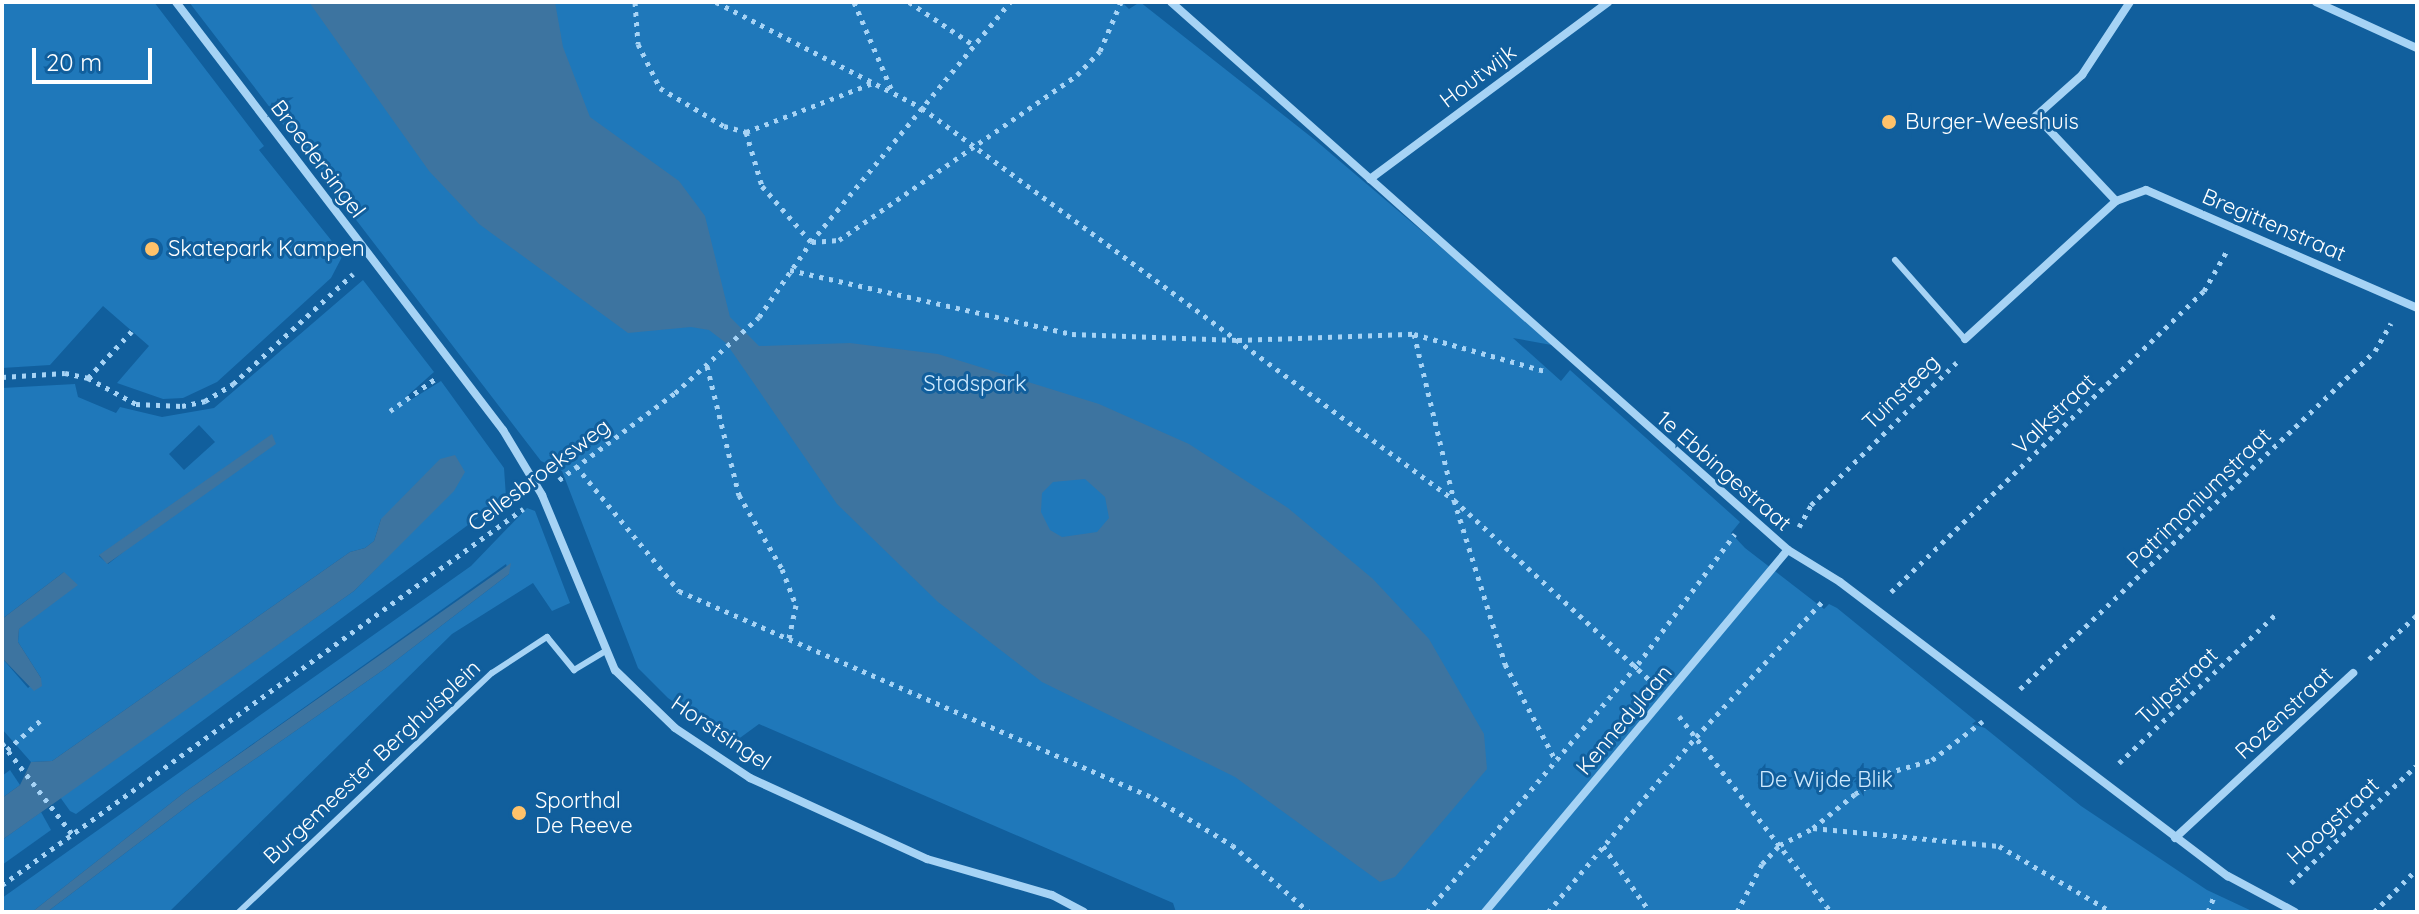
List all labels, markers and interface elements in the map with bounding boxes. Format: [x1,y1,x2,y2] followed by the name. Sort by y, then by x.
[36,32,156,82] scale bar
[1435,39,1521,113] street label: Houtwijk
[46,47,102,77] text: 20 m
[265,95,371,223] street label: Broedersingel
[1905,109,2079,135] place label: Burger-Weeshuis
[1880,113,1898,131] marker: Burger-Weeshuis
[2198,183,2350,267] street label: Bregittenstraat
[168,236,365,262] place label: Skatepark Kampen
[143,240,161,258] marker: Skatepark Kampen
[1857,349,1945,435] street label: Tuinsteeg
[2007,368,2101,460] street label: Valkstraat
[923,371,1027,397] park label: Stadspark
[1651,406,1797,536] street label: 1e Ebbingestraat
[463,413,615,537] street label: Cellesbroeksweg
[2121,422,2277,574] street label: Patrimoniumstraat
[2131,642,2223,730] street label: Tulpstraat
[258,655,486,869] street label: Burgemeester Berghuisplein
[1570,660,1678,780] street label: Kennedylaan
[2230,661,2338,765] street label: Rozenstraat
[666,690,776,776] street label: Horstsingel
[1759,767,1893,793] park label: De Wijde Blik
[2281,772,2385,870] street label: Hoogstraat
[535,787,633,838] place label: Sporthal De Reeve
[510,804,528,822] marker: Sporthal De Reeve

